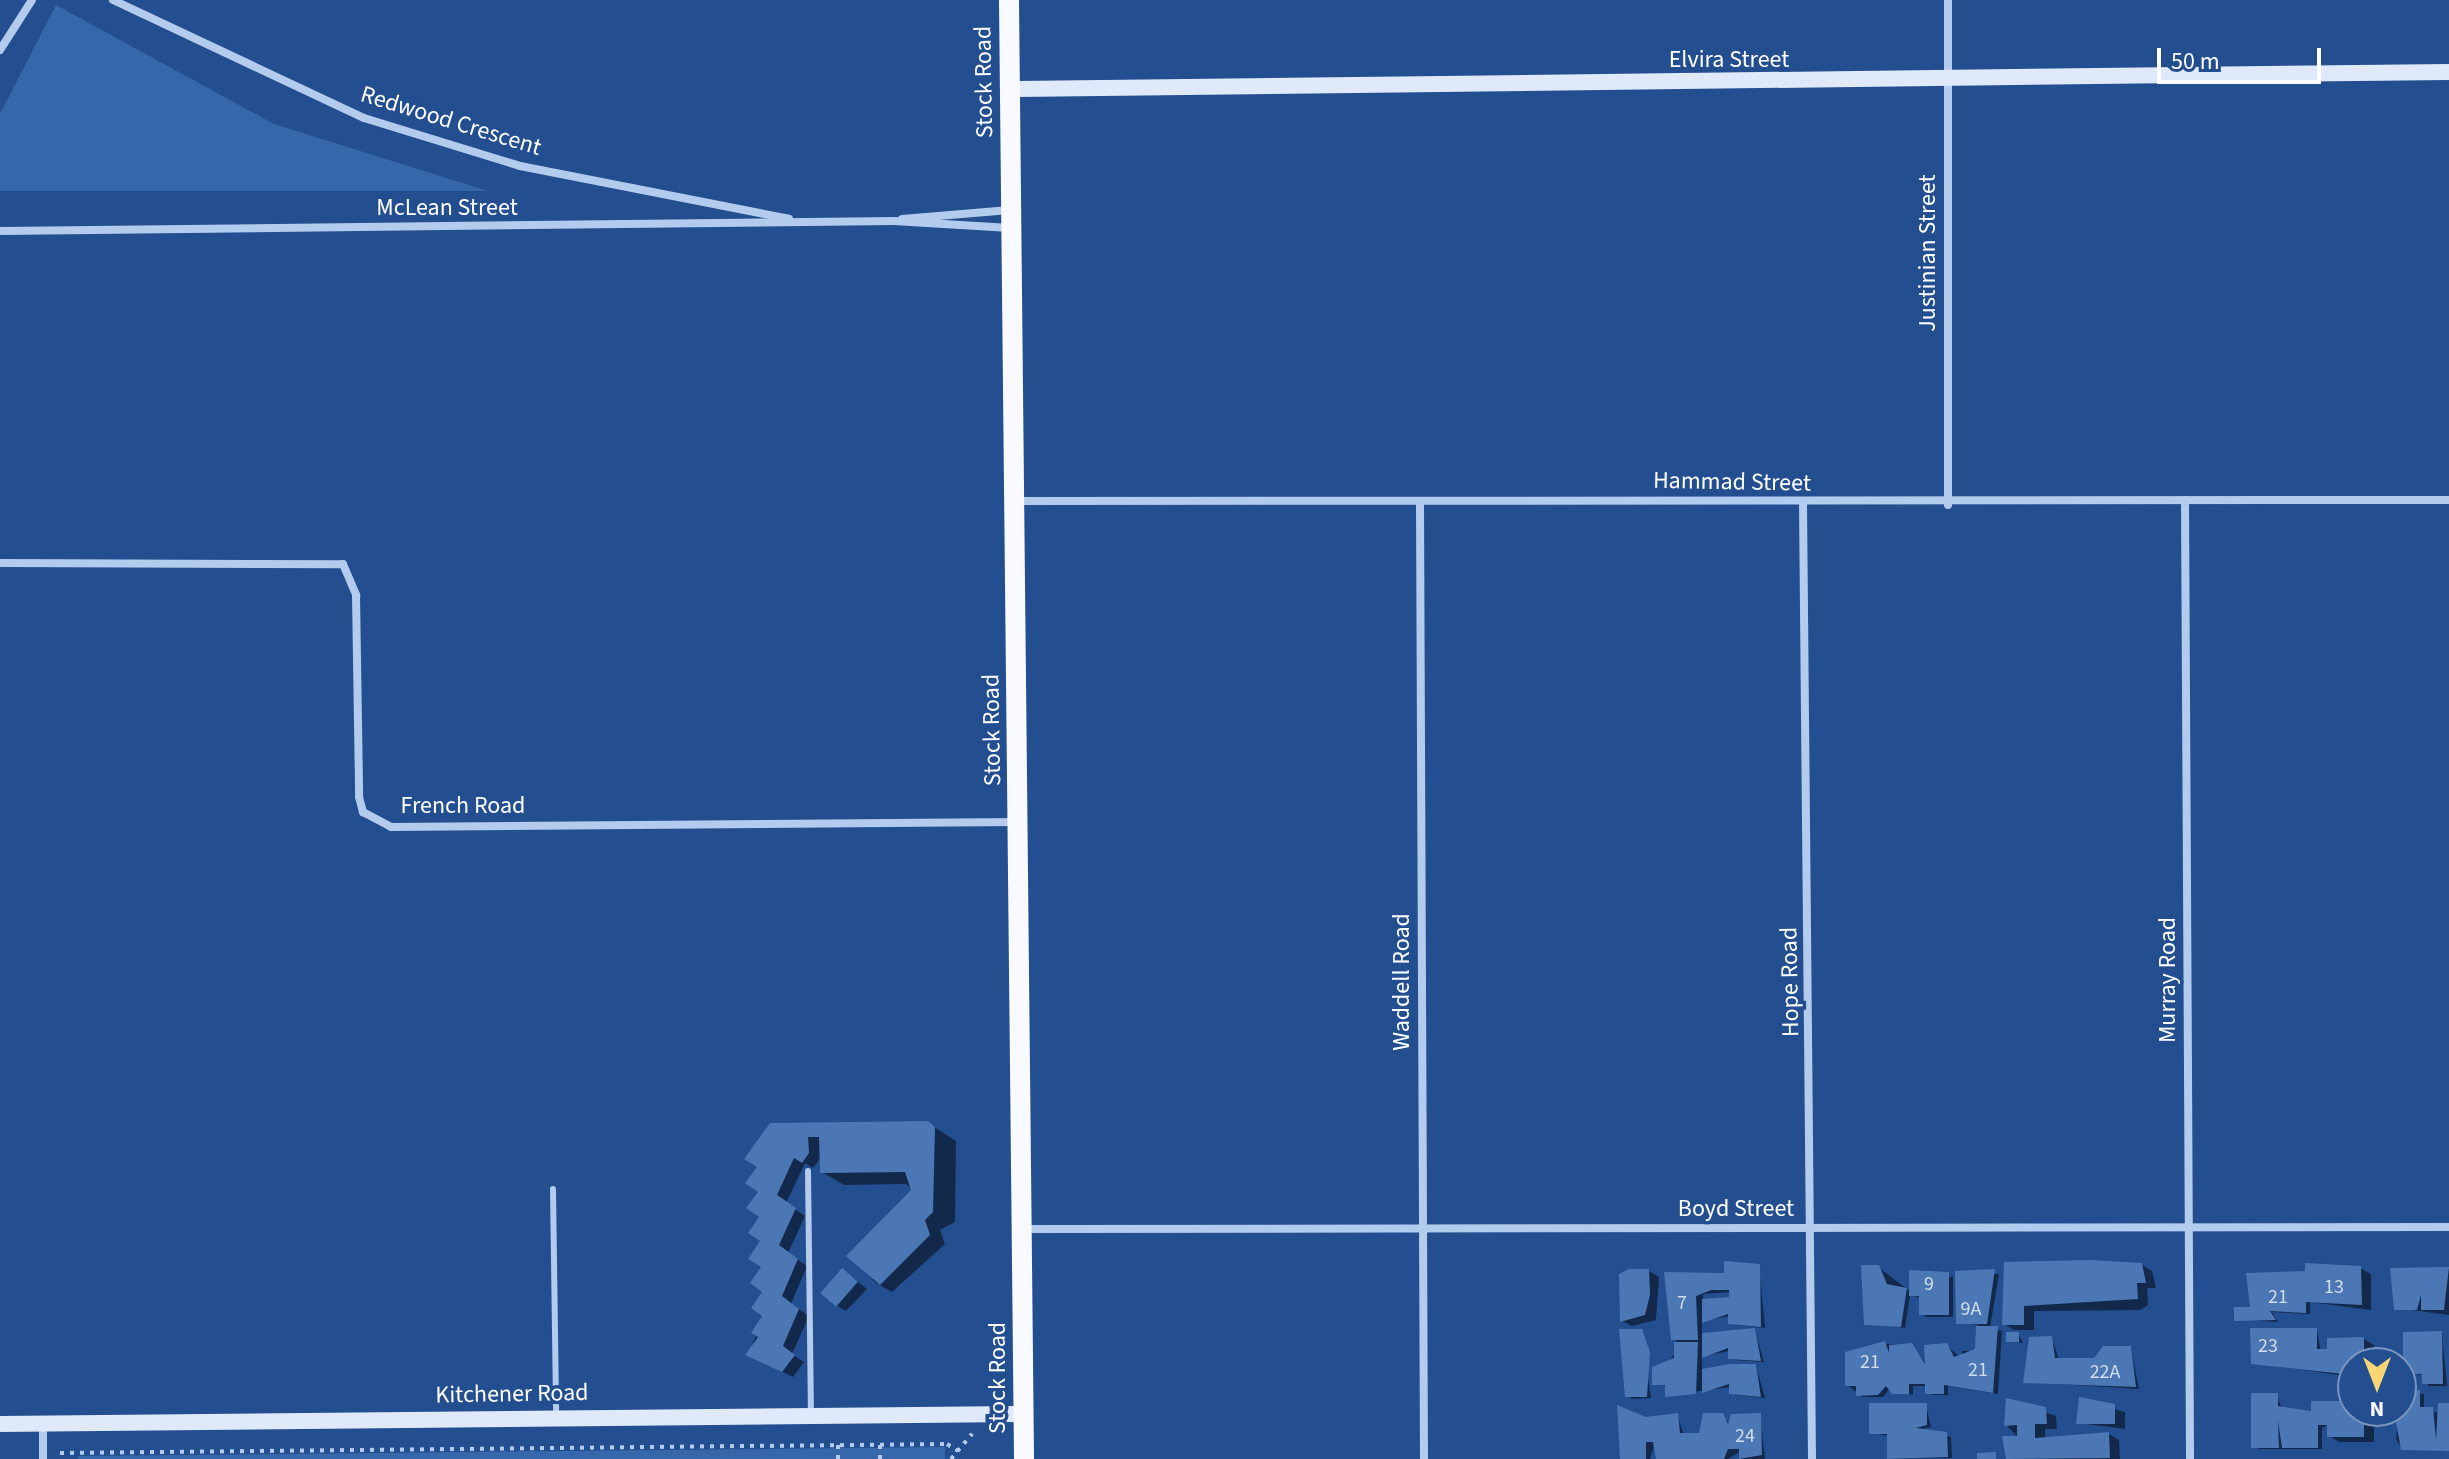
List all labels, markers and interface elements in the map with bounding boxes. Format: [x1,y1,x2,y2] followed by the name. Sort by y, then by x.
[969,26,999,138] street label: Stock Road
[2161,32,2325,82] scale bar
[2171,44,2220,79] text: 50 m
[1669,46,1789,74] street label: Elvira Street
[357,80,545,162] street label: Redwood Crescent
[1914,174,1942,332] street label: Justinian Street
[376,194,518,222] street label: McLean Street
[1653,466,1811,498] street label: Hammad Street
[977,674,1007,786] street label: Stock Road
[401,792,525,820] street label: French Road
[1388,913,1416,1051] street label: Waddell Road
[2154,917,2182,1043] street label: Murray Road
[1775,927,1805,1037] street label: Hope Road
[1678,1195,1794,1223] street label: Boyd Street
[1924,1272,1934,1296] house number: 9
[2324,1275,2344,1299] house number: 13
[2268,1285,2288,1309] house number: 21
[1677,1291,1687,1315] house number: 7
[1961,1297,1981,1321] house number: 9A
[984,1322,1012,1434] street label: Stock Road
[2258,1334,2278,1358] house number: 23
[2337,1347,2417,1427] north arrow
[1860,1350,1880,1374] house number: 21
[1968,1358,1988,1382] house number: 21
[2090,1360,2120,1384] house number: 22A
[435,1378,589,1410] street label: Kitchener Road
[2370,1393,2384,1425] text: N
[1735,1424,1755,1448] house number: 24

